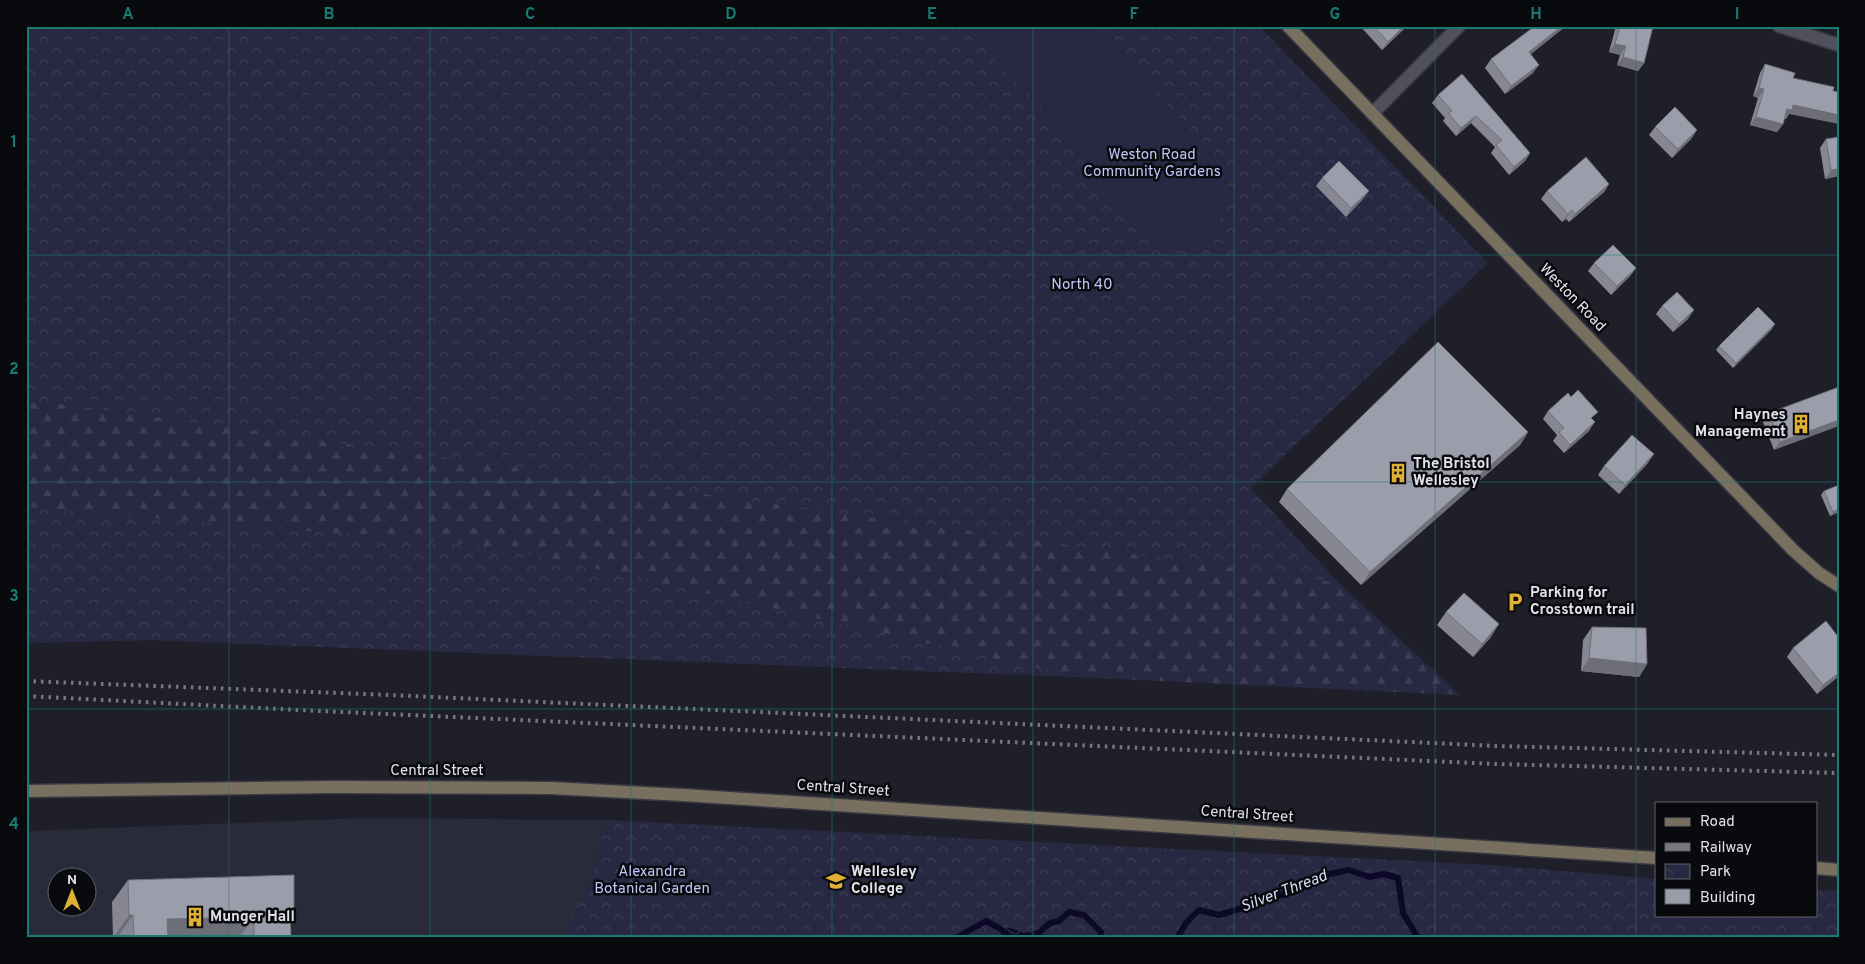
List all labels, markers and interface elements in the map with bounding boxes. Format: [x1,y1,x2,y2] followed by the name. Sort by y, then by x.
[122,5,134,25] text: A
[323,5,335,25] text: B
[525,5,535,25] text: C
[725,5,737,25] text: D
[927,5,937,25] text: E
[1129,5,1139,25] text: F
[1330,5,1340,25] text: G
[1530,5,1542,25] text: H
[1735,5,1739,25] text: I
[11,133,17,153] text: 1
[1083,146,1221,182] park label: Weston Road Community Gardens
[1535,260,1609,336] street label: Weston Road
[1051,276,1113,295] park label: North 40
[9,360,19,380] text: 2
[1695,406,1786,442] place label: Haynes Management
[1790,413,1812,435] building icon: Haynes Management
[1413,455,1490,491] place label: The Bristol Wellesley
[1387,462,1409,484] building icon: The Bristol Wellesley
[1530,584,1635,620] place label: Parking for Crosstown trail
[9,587,19,607] text: 3
[1504,591,1526,613] parking icon: Parking for Crosstown trail
[390,762,484,781] street label: Central Street
[796,776,890,802] street label: Central Street
[1200,802,1294,828] street label: Central Street
[1655,802,1818,916] legend
[1700,813,1735,832] text: Road
[9,815,19,835] text: 4
[1700,839,1752,858] text: Railway
[594,863,710,899] park label: Alexandra Botanical Garden
[851,863,917,899] place label: Wellesley College
[1700,863,1731,882] text: Park
[48,866,98,916] north arrow
[1238,866,1331,918] water label: Silver Thread
[825,870,847,892] school or university icon: Wellesley College
[67,872,77,889] text: N
[1700,889,1755,908] text: Building
[184,906,206,928] building icon: Munger Hall
[210,908,295,927] place label: Munger Hall

